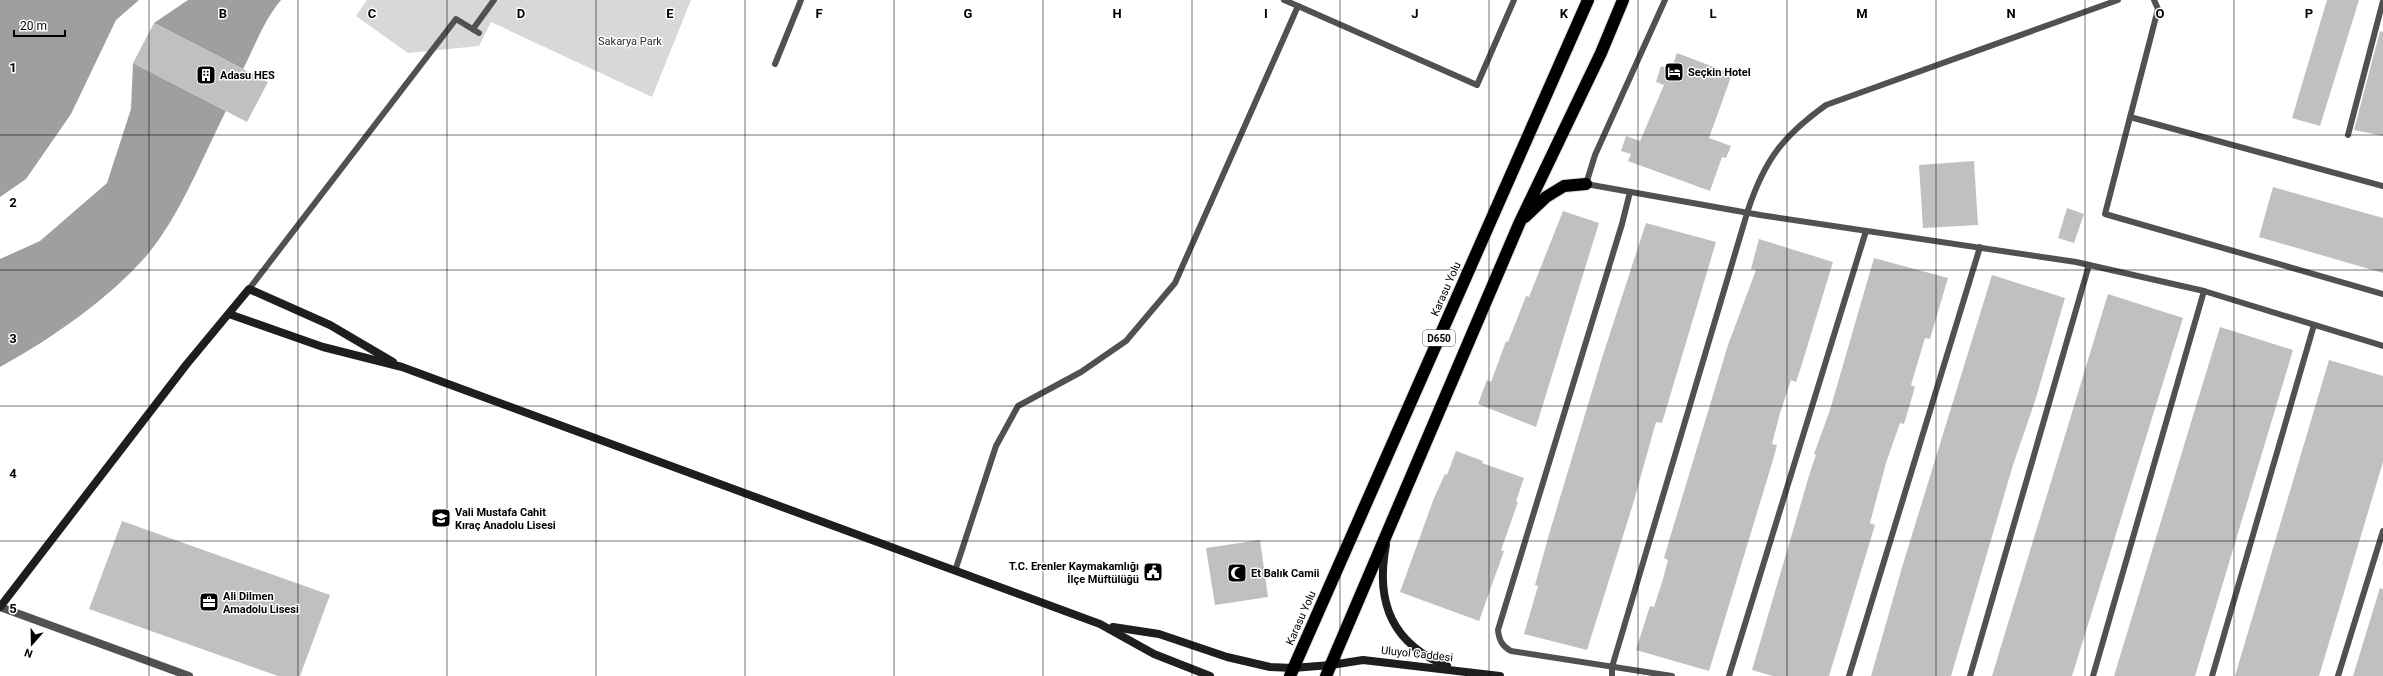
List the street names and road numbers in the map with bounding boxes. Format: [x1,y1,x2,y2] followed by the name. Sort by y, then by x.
[1428,260,1464,318] street label: Karasu Yolu
[1423,330,1455,346] road number: D650
[1283,589,1319,647] street label: Karasu Yolu
[1380,644,1454,664] street label: Uluyol Caddesi

